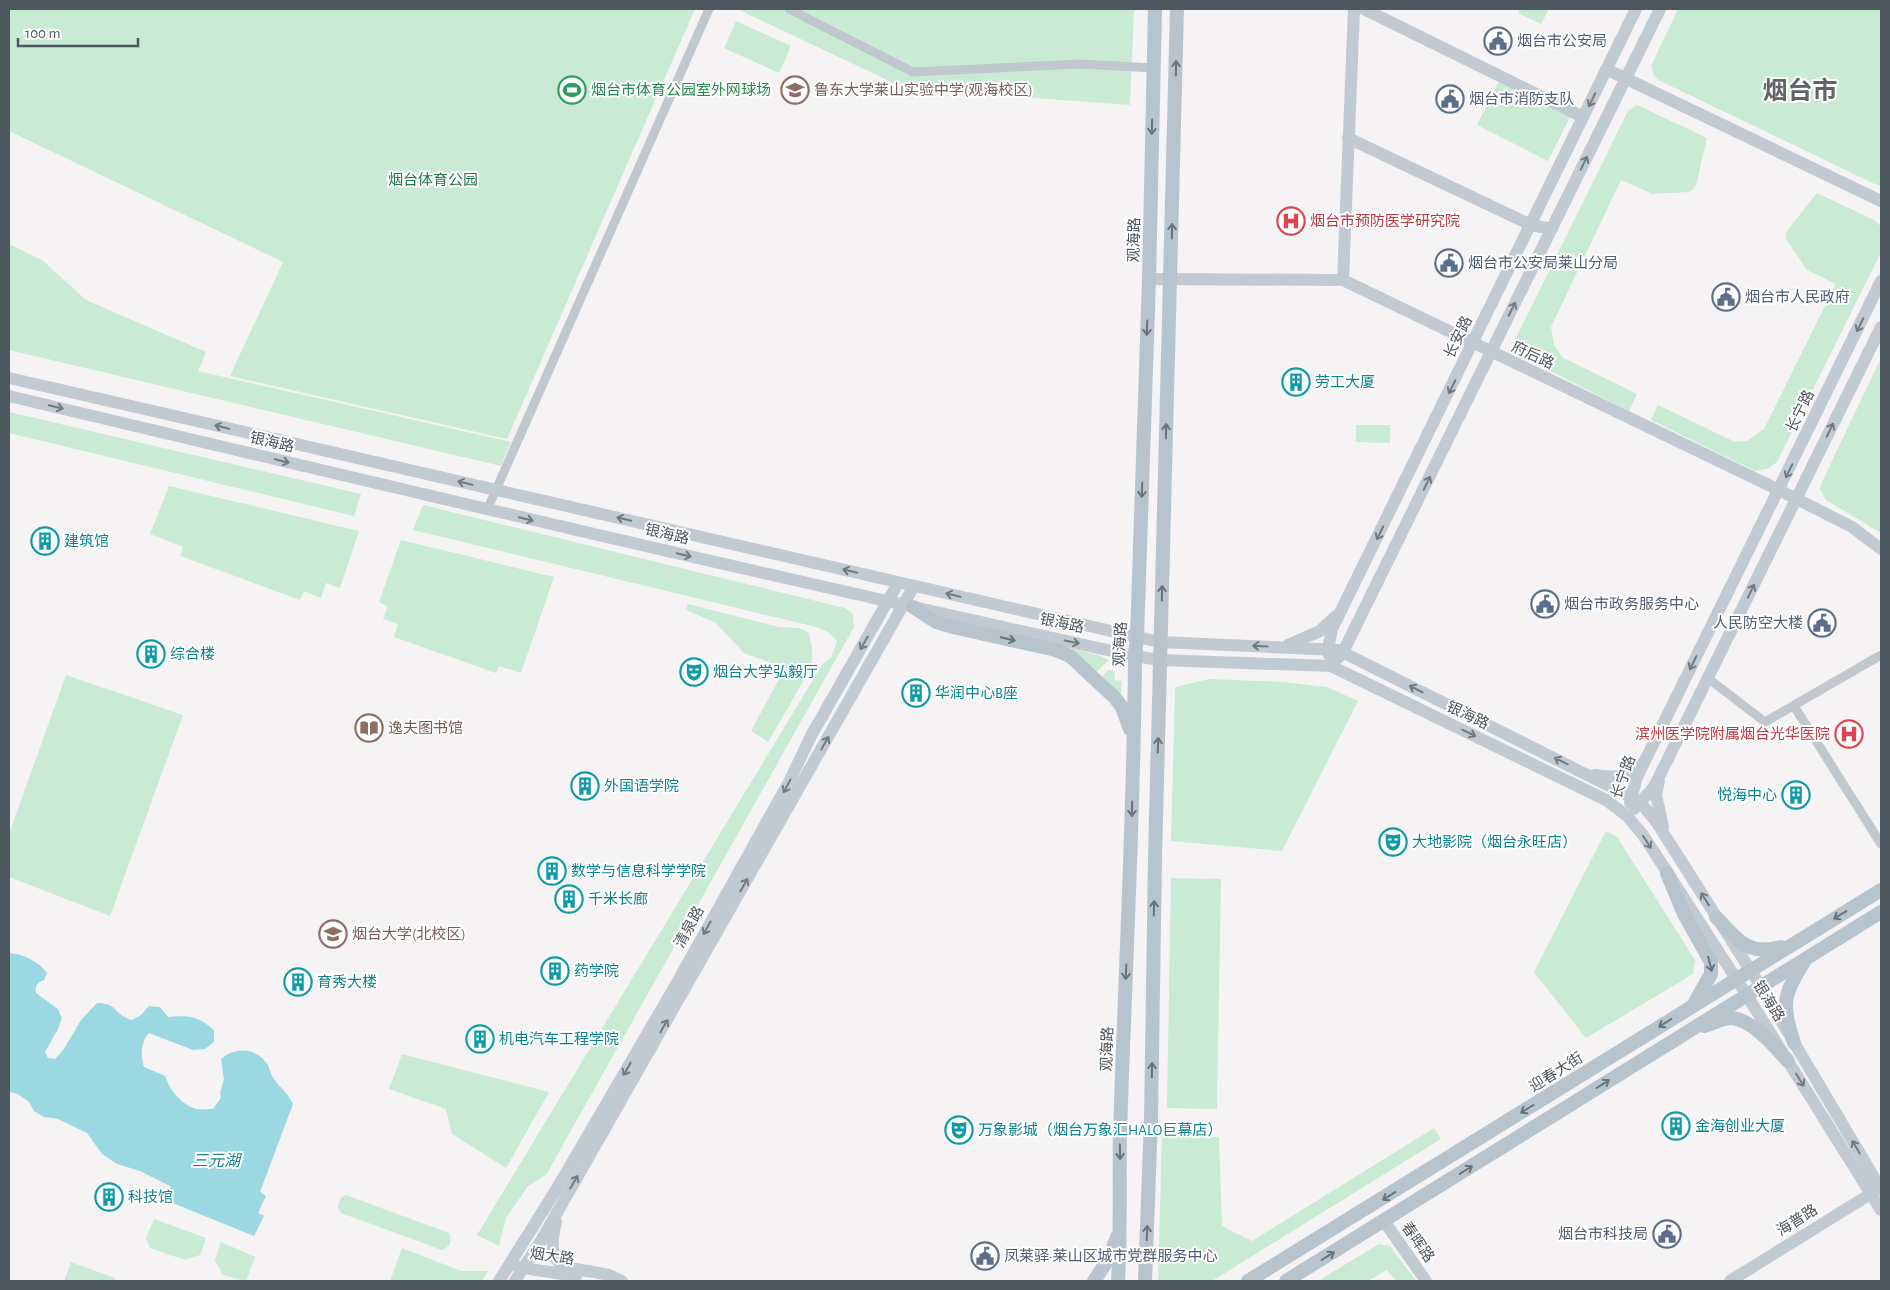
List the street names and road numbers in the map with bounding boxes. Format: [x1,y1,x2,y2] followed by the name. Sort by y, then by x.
[1126,217,1142,263] street label: 观海路
[1441,313,1475,361] street label: 长安路
[1509,338,1557,372] street label: 府后路
[1783,387,1817,435] street label: 长宁路
[248,429,296,455] street label: 银海路
[643,521,691,547] street label: 银海路
[1038,610,1086,636] street label: 银海路
[1111,621,1129,667] street label: 观海路
[1444,698,1492,732] street label: 银海路
[1608,753,1638,801] street label: 长宁路
[671,903,707,951] street label: 清泉路
[1750,978,1788,1024] street label: 银海路
[1098,1026,1116,1072] street label: 观海路
[1526,1049,1586,1095] street label: 迎春大街
[1774,1201,1820,1239] street label: 海普路
[1399,1219,1437,1265] street label: 春晖路
[529,1245,575,1267] street label: 烟大路

